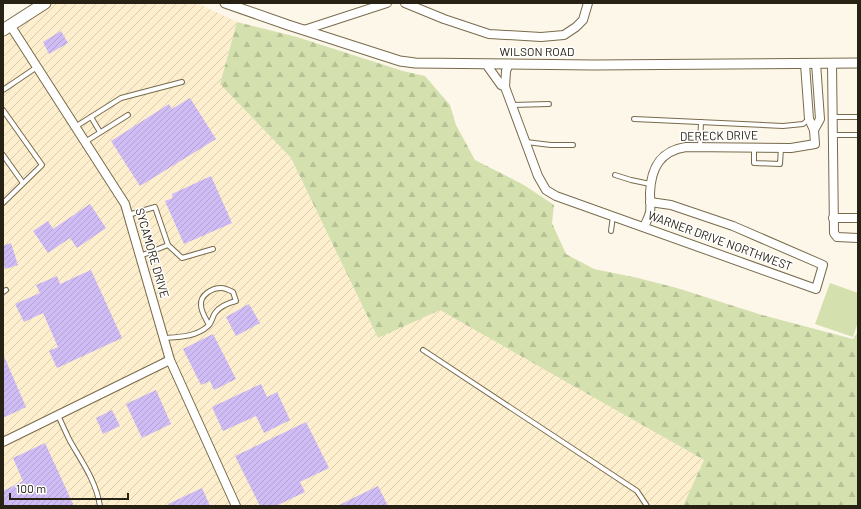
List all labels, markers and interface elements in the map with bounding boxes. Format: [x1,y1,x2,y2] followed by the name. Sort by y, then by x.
[500,44,574,58] street label: WILSON ROAD
[680,127,758,143] street label: DERECK DRIVE
[133,206,173,299] street label: SYCAMORE DRIVE
[646,207,794,273] street label: WARNER DRIVE NORTHWEST
[10,475,128,501] scale bar
[16,481,46,495] text: 100 m

